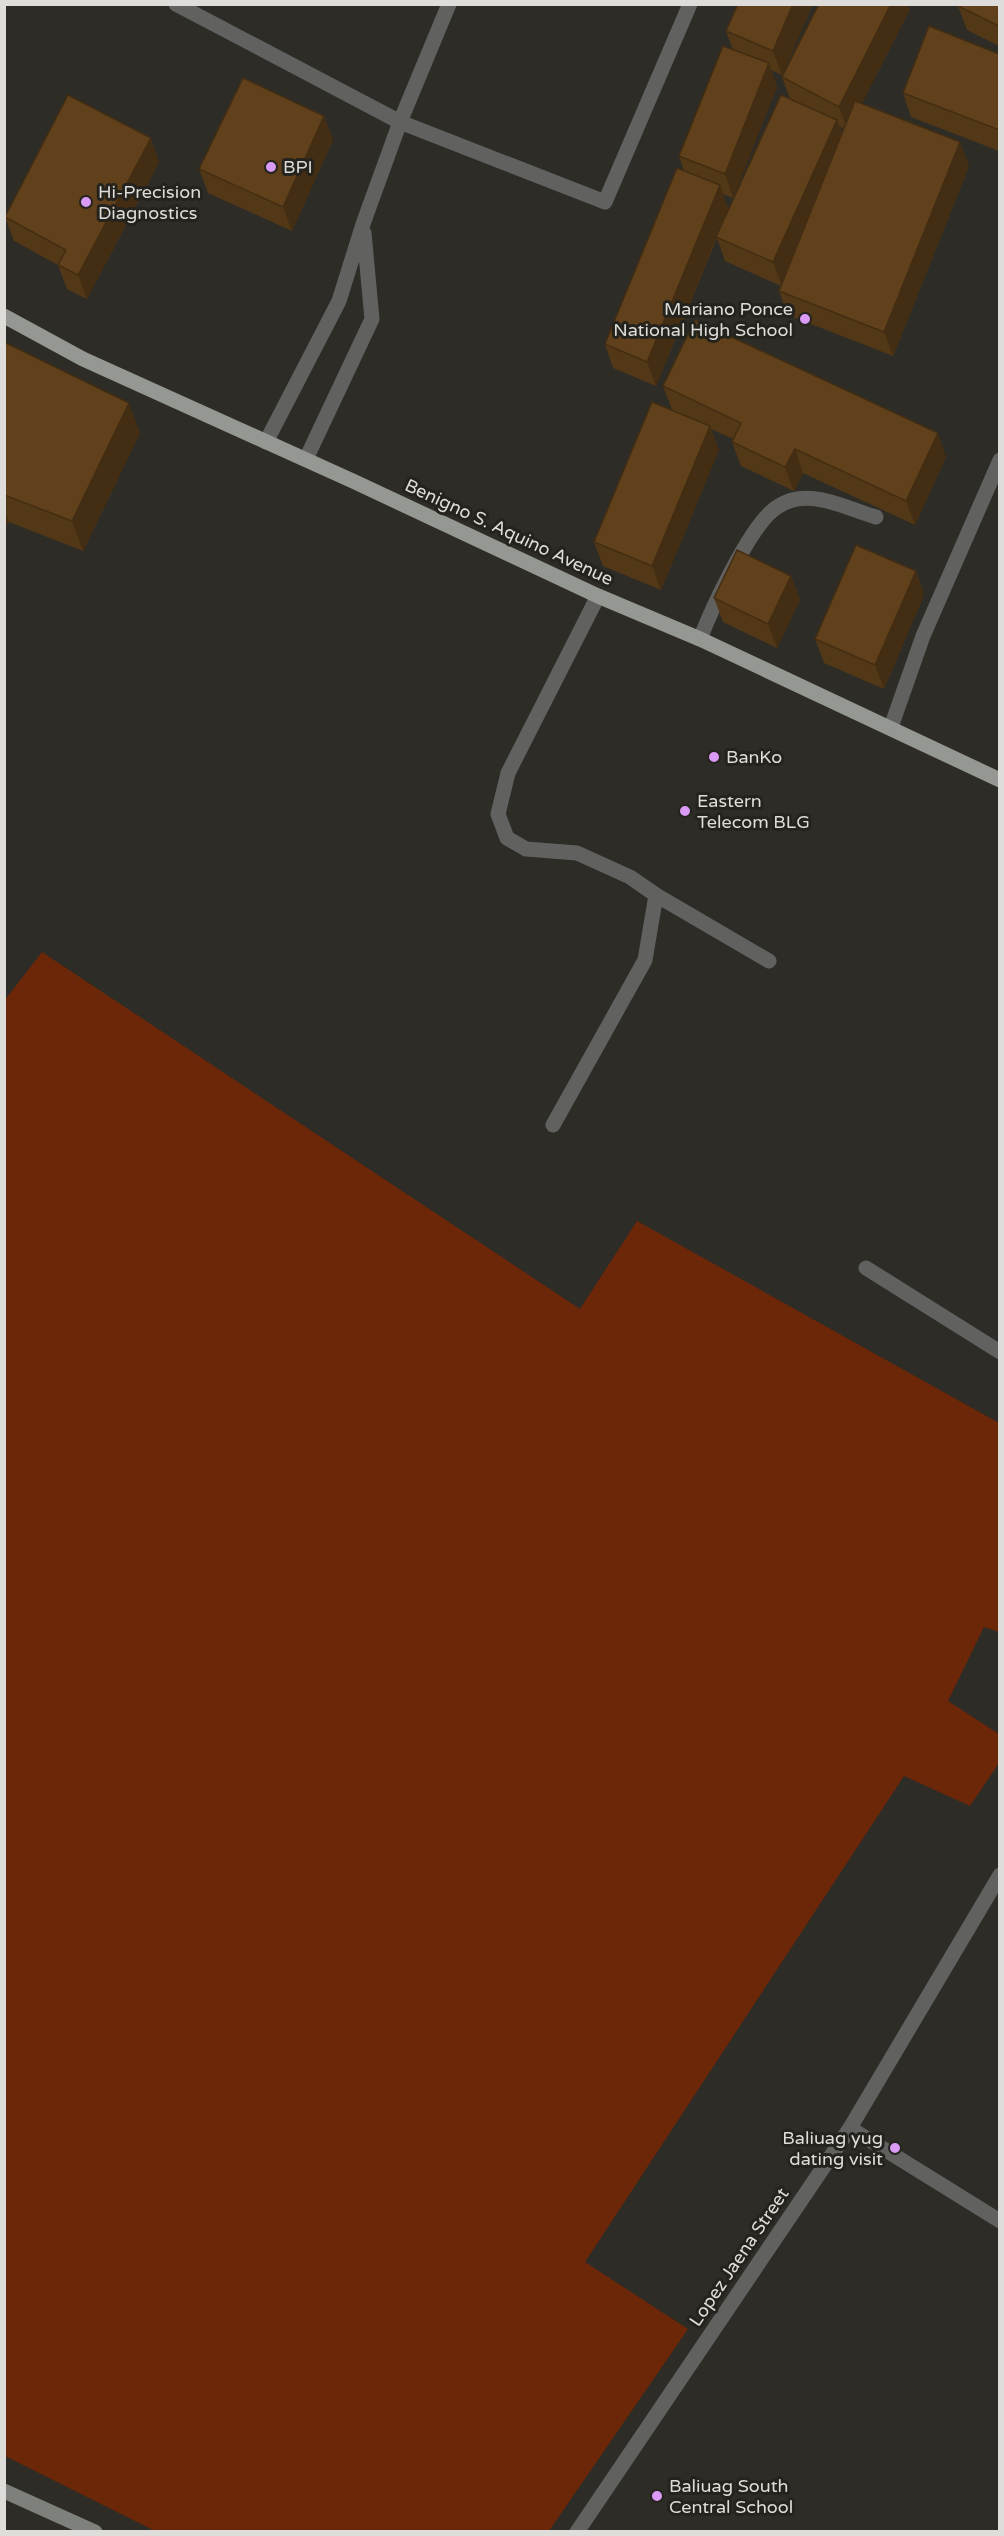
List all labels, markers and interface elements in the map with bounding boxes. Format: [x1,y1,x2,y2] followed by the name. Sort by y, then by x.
[283,156,313,178] place label: BPI
[264,160,278,174] marker: BPI
[98,181,201,224] place label: Hi-Precision Diagnostics
[79,195,93,209] marker: Hi-Precision Diagnostics
[613,298,793,341] place label: Mariano Ponce National High School
[798,312,812,326] marker: Mariano Ponce National High School
[401,474,617,590] street label: Benigno S. Aquino Avenue
[726,746,782,768] place label: BanKo
[707,750,721,764] marker: BanKo
[697,790,810,833] place label: Eastern Telecom BLG
[678,804,692,818] marker: Eastern Telecom BLG
[782,2127,883,2170] place label: Baliuag yug dating visit
[888,2141,902,2155] marker: Baliuag yug dating visit
[684,2183,794,2330] street label: Lopez Jaena Street
[669,2475,793,2518] place label: Baliuag South Central School
[650,2489,664,2503] marker: Baliuag South Central School

